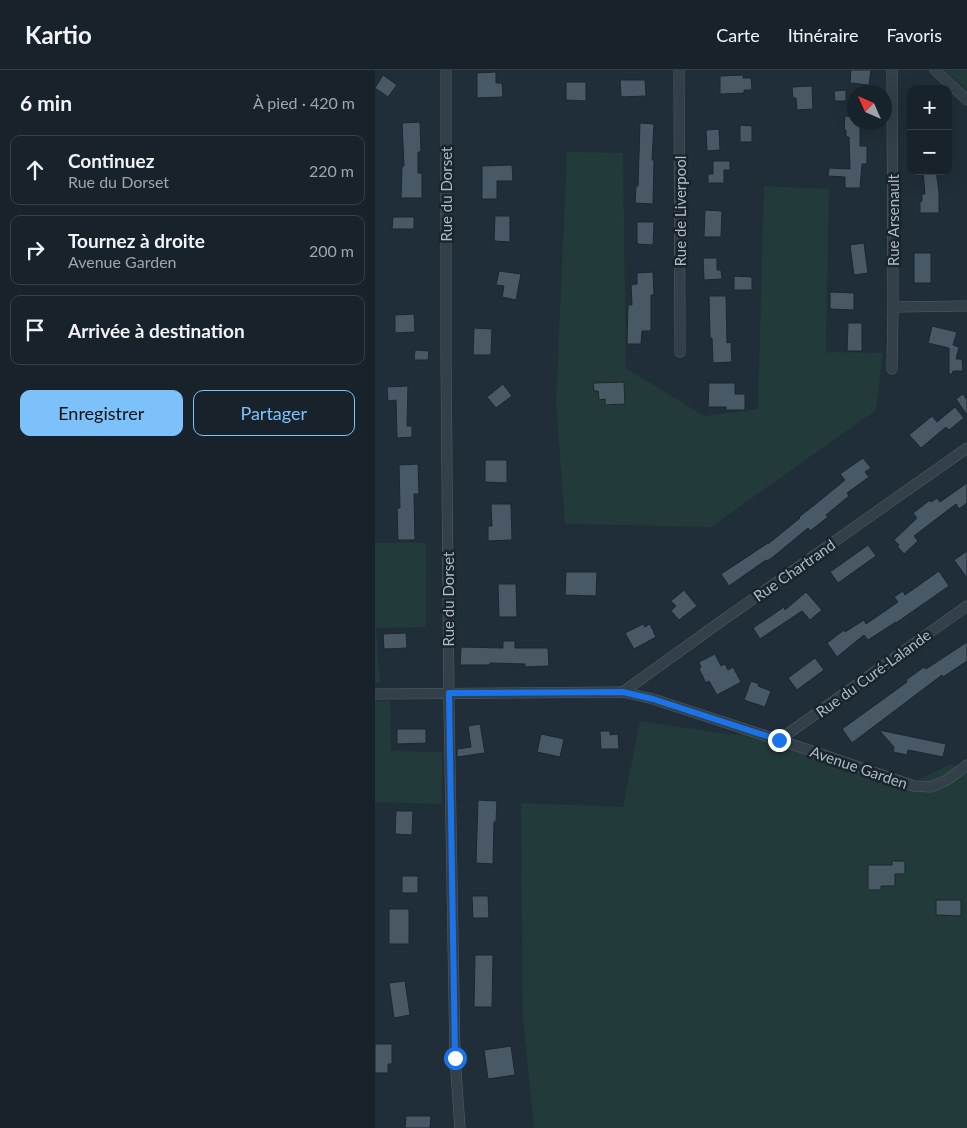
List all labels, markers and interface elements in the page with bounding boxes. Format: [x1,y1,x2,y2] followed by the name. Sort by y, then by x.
[25,20,92,49] text: Kartio
[716,24,760,46] text: Carte
[788,24,858,46] text: Itinéraire
[886,24,942,46] text: Favoris
[847,85,892,130] north arrow
[907,85,952,175] map controls
[907,85,952,130] button: +
[20,90,72,115] text: 6 min
[253,93,355,112] text: À pied · 420 m
[907,130,952,175] button: −
[437,146,455,241] street label: Rue du Dorset
[68,149,154,172] text: Continuez
[21,156,49,184] icon: ahead
[671,156,689,266] street label: Rue de Liverpool
[309,161,354,180] text: 220 m
[68,172,169,191] text: Rue du Dorset
[884,173,902,266] street label: Rue Arsenault
[68,229,205,252] text: Tournez à droite
[21,236,49,264] icon: right
[309,241,354,260] text: 200 m
[68,252,177,271] text: Avenue Garden
[21,316,49,344] icon: arrive
[68,319,245,342] text: Arrivée à destination
[20,390,183,436] button: Enregistrer
[193,390,355,436] button: Partager
[750,535,838,605] street label: Rue Chartrand
[439,551,457,646] street label: Rue du Dorset
[812,625,934,721] street label: Rue du Curé-Lalande
[768,729,791,752] route end
[808,742,910,792] street label: Avenue Garden
[444,1047,467,1070] route start

